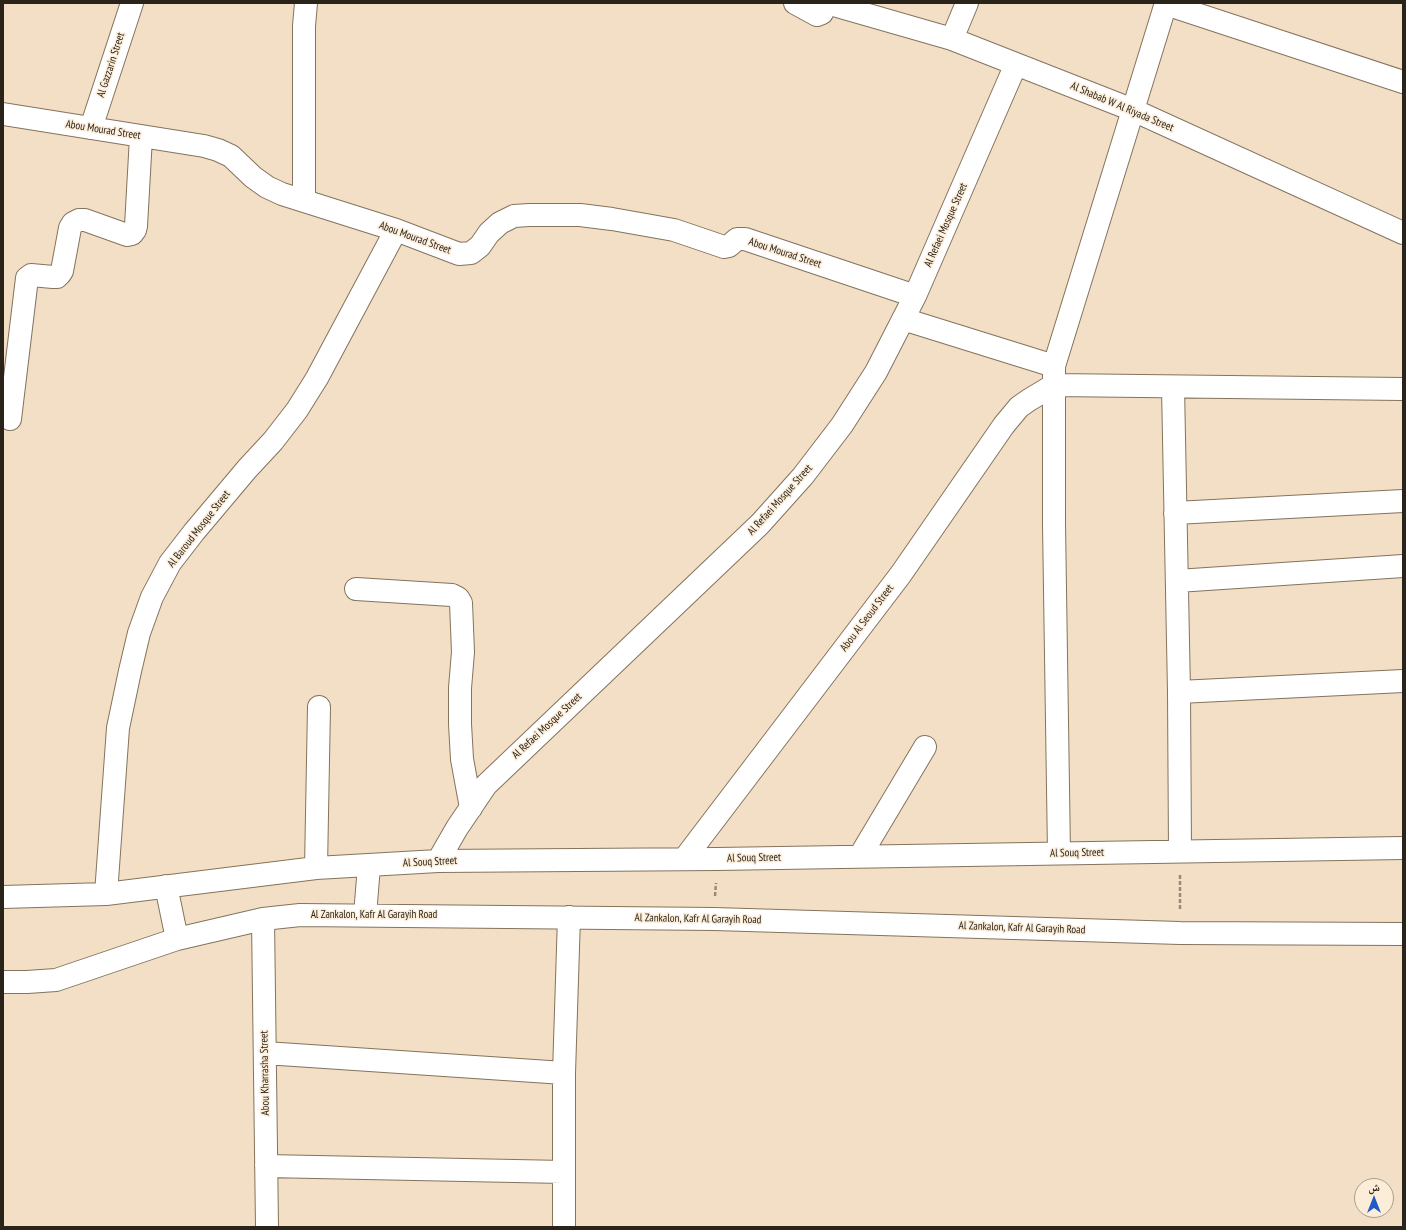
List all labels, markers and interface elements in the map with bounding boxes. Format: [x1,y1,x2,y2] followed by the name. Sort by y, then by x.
[94,31,128,99] street label: Al Gazzarin Street
[1069,79,1175,135] street label: Al Shabab W Al Riyada Street
[65,118,141,142] street label: Abou Mourad Street
[922,181,970,269] street label: Al Refaei Mosque Street
[377,219,453,257] street label: Abou Mourad Street
[747,235,823,271] street label: Abou Mourad Street
[745,462,815,538] street label: Al Refaei Mosque Street
[165,488,233,570] street label: Al Baroud Mosque Street
[838,582,896,654] street label: Abou Al Seoud Street
[509,690,585,762] street label: Al Refaei Mosque Street
[1050,846,1104,860] street label: Al Souq Street
[727,851,781,865] street label: Al Souq Street
[403,854,457,870] street label: Al Souq Street
[311,908,437,922] street label: Al Zankalon, Kafr Al Garayih Road
[635,911,761,927] street label: Al Zankalon, Kafr Al Garayih Road
[958,919,1086,937] street label: Al Zankalon, Kafr Al Garayih Road
[258,1030,272,1116] street label: Abou Kharrasha Street
[1354,1178,1394,1218] north arrow
[1368,1180,1380,1194] text: ش

